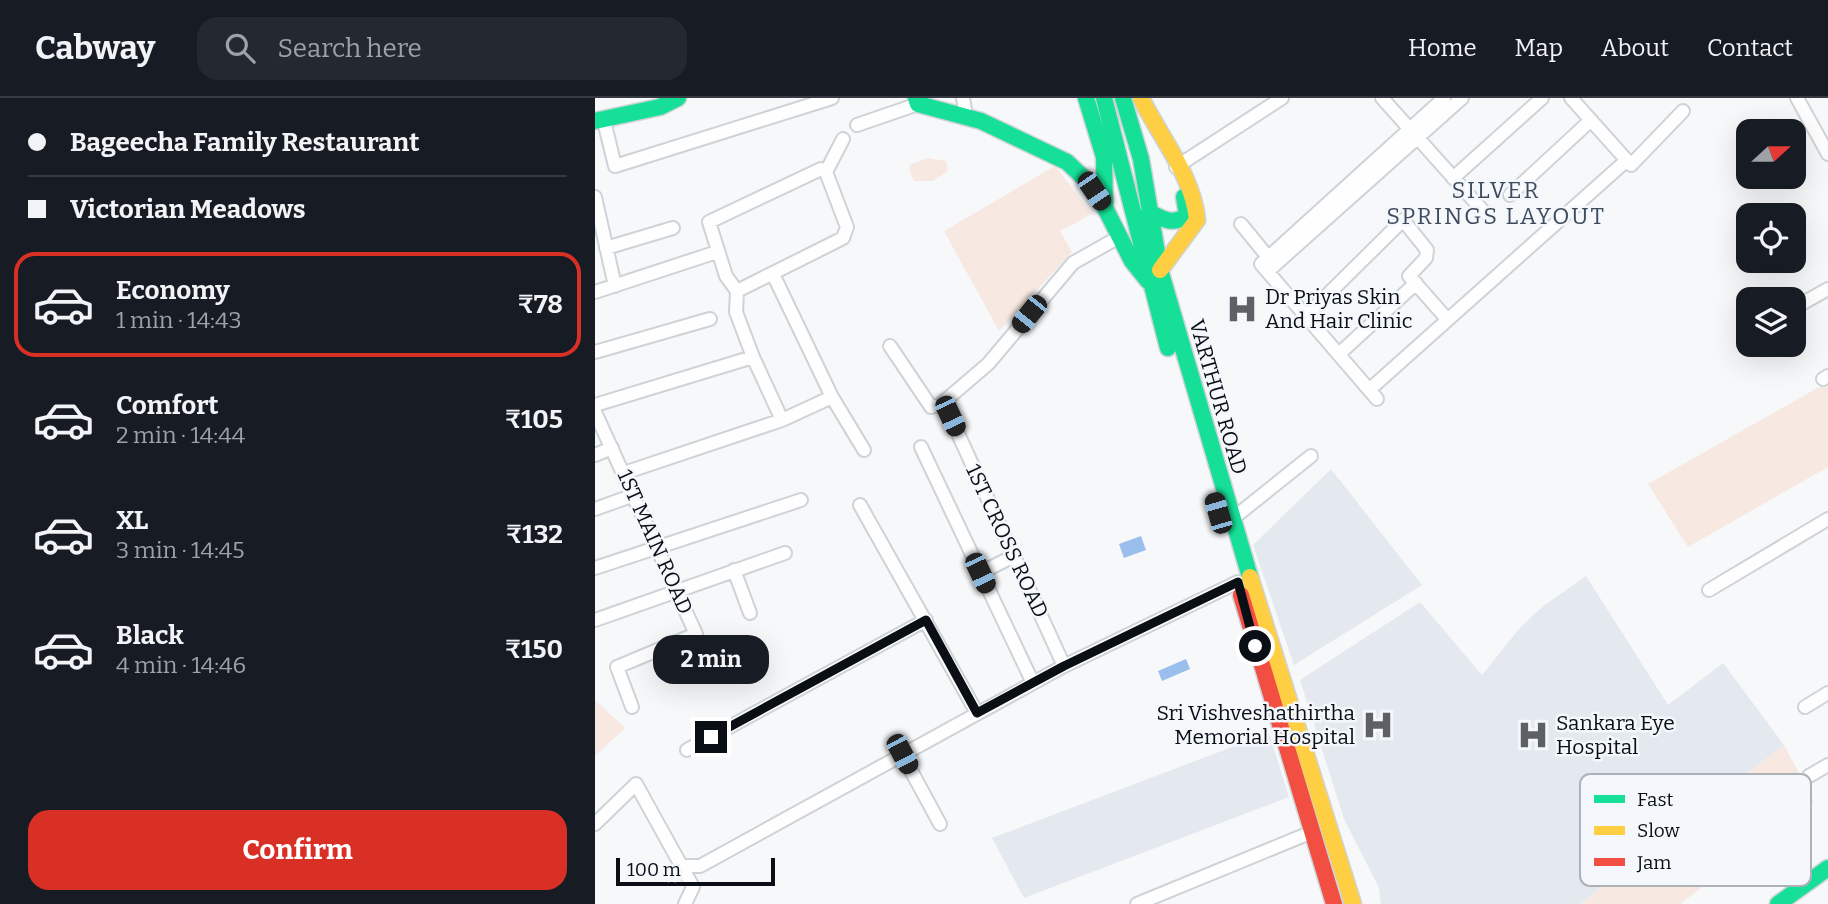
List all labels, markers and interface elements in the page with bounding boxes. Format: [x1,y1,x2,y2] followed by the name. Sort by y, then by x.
[197,17,687,80] search box
[35,28,155,68] text: Cabway
[221,29,259,67] icon: search
[277,33,422,64] text: Search here
[1408,34,1477,62] text: Home
[1515,34,1563,62] text: Map
[1601,34,1669,62] text: About
[1707,34,1793,62] text: Contact
[1736,119,1806,189] north arrow
[1736,119,1806,357] map controls
[70,127,420,158] text: Bageecha Family Restaurant
[1074,168,1115,214] car
[1386,176,1606,230] district label: SILVER SPRINGS LAYOUT
[70,194,306,225] text: Victorian Meadows
[1736,203,1806,273] button: locate
[32,273,95,336] icon: car
[116,275,230,306] text: Economy
[1265,284,1413,334] place label: Dr Priyas Skin And Hair Clinic
[1736,287,1806,357] button: layers
[517,289,563,320] text: ₹78
[1008,291,1051,337] car
[1225,292,1259,326] hospital icon: Dr Priyas Skin And Hair Clinic
[116,306,242,334] text: 1 min · 14:43
[1183,317,1253,477] street label: VARTHUR ROAD
[32,388,95,451] icon: car
[116,390,219,421] text: Comfort
[932,393,969,439] car
[505,404,563,435] text: ₹105
[116,421,245,449] text: 2 min · 14:44
[960,460,1054,622] street label: 1ST CROSS ROAD
[612,466,698,618] street label: 1ST MAIN ROAD
[1203,490,1234,536] car
[32,503,95,566] icon: car
[116,505,148,536] text: XL
[506,519,563,550] text: ₹132
[116,536,244,564] text: 3 min · 14:45
[962,550,999,596] car
[32,618,95,681] icon: car
[116,620,184,651] text: Black
[1239,630,1271,662] route start
[505,634,563,665] text: ₹150
[653,636,769,684] callout: 2 min
[680,645,742,673] text: 2 min
[116,651,246,679] text: 4 min · 14:46
[1156,700,1356,750] place label: Sri Vishveshathirtha Memorial Hospital
[1361,708,1395,742] hospital icon: Sri Vishveshathirtha Memorial Hospital
[1556,710,1675,760] place label: Sankara Eye Hospital
[1516,718,1550,752] hospital icon: Sankara Eye Hospital
[695,721,727,753] route end
[883,731,922,777] car
[1580,774,1811,886] legend
[1637,788,1674,811] text: Fast
[28,810,567,890] button: Confirm
[1637,819,1680,842] text: Slow
[1636,851,1671,874] text: Jam
[616,855,775,887] scale bar
[627,858,681,881] text: 100 m

